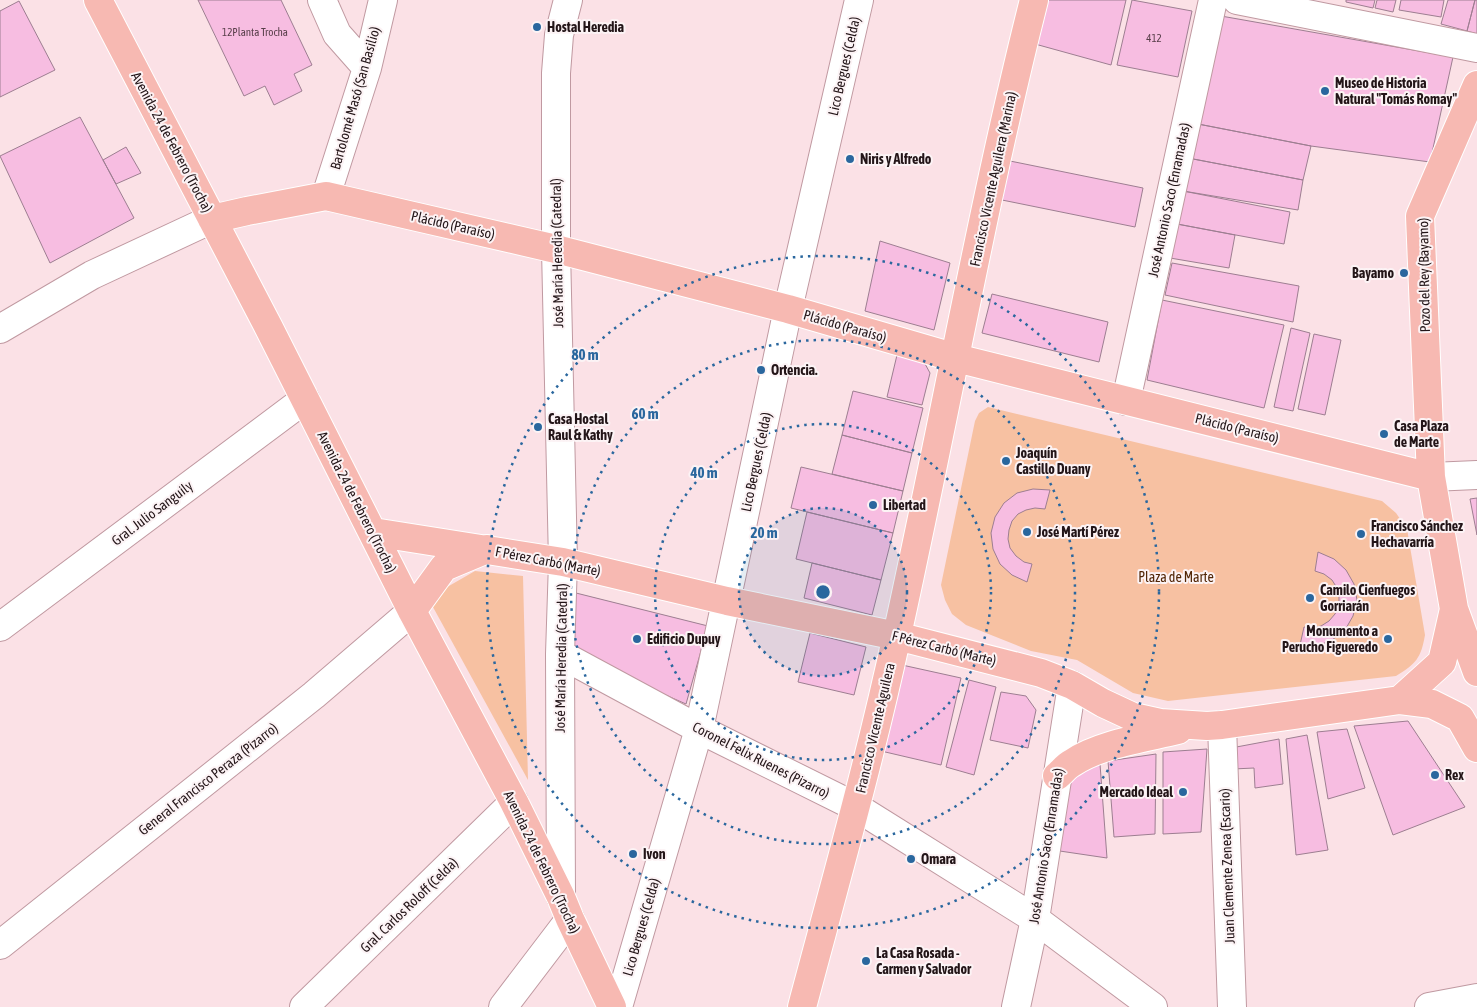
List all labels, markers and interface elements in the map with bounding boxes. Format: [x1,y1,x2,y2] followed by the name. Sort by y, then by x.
[825,15,863,117] street label: Lico Bergues (Celda)
[547,19,625,35] place label: Hostal Heredia
[531,21,543,33] marker: Hostal Heredia
[327,25,383,171] street label: Bartolomé Masó (San Basilio)
[222,26,288,38] house number: 12Planta Trocha
[1146,32,1162,44] house number: 412
[128,69,216,215] street label: Avenida 24 de Febrero (Trocha)
[1335,75,1457,107] place label: Museo de Historia Natural "Tomás Romay"
[1319,85,1331,97] marker: Museo de Historia Natural "Tomás Romay"
[967,90,1019,268] street label: Francisco Vicente Aguilera (Marina)
[1145,121,1193,279] street label: José Antonio Saco (Enramadas)
[860,151,932,167] place label: Niris y Alfredo
[844,153,856,165] marker: Niris y Alfredo
[548,178,566,328] street label: José María Heredia (Catedral)
[410,208,496,242] street label: Plácido (Paraíso)
[1415,217,1433,333] street label: Pozo del Rey (Bayamo)
[1352,265,1394,281] place label: Bayamo
[1398,267,1410,279] marker: Bayamo
[802,307,888,345] street label: Plácido (Paraíso)
[572,346,599,363] text: 80 m
[771,362,818,378] place label: Ortencia.
[755,364,767,376] marker: Ortencia.
[632,405,659,422] text: 60 m
[1194,410,1280,446] street label: Plácido (Paraíso)
[548,411,613,443] place label: Casa Hostal Raul & Kathy
[738,411,774,513] street label: Lico Bergues (Celda)
[1394,418,1449,450] place label: Casa Plaza de Marte
[532,421,544,433] marker: Casa Hostal Raul & Kathy
[1378,428,1390,440] marker: Casa Plaza de Marte
[314,429,400,575] street label: Avenida 24 de Febrero (Trocha)
[1015,445,1091,477] place label: Joaquín Castillo Duany
[1000,455,1012,467] marker: Joaquín Castillo Duany
[690,464,718,481] text: 40 m
[108,477,196,549] street label: Gral. Julio Sanguily
[883,497,926,513] place label: Libertad
[867,499,879,511] marker: Libertad
[1371,518,1463,550] place label: Francisco Sánchez Hechavarría
[751,524,778,541] text: 20 m
[1036,524,1119,540] place label: José Martí Pérez
[1021,526,1033,538] marker: José Martí Pérez
[1355,528,1367,540] marker: Francisco Sánchez Hechavarría
[494,543,602,579] street label: F Pérez Carbó (Marte)
[1138,569,1214,585] park label: Plaza de Marte
[1320,582,1415,614] place label: Camilo Cienfuegos Gorriarán
[552,583,570,733] street label: José María Heredia (Catedral)
[814,583,832,601] centre of rings
[1304,592,1316,604] marker: Camilo Cienfuegos Gorriarán
[1282,623,1378,655] place label: Monumento a Perucho Figueredo
[890,627,998,669] street label: F Pérez Carbó (Marte)
[647,631,721,647] place label: Edificio Dupuy
[631,633,643,645] marker: Edificio Dupuy
[1382,633,1394,645] marker: Monumento a Perucho Figueredo
[852,661,898,795] street label: Francisco Vicente Aguilera
[690,718,832,802] street label: Coronel Felix Ruenes (Pizarro)
[135,720,281,838] street label: General Francisco Peraza (Pizarro)
[1026,767,1066,925] street label: José Antonio Saco (Enramadas)
[1445,767,1464,783] place label: Rex
[1429,769,1441,781] marker: Rex
[1100,784,1173,800] place label: Mercado Ideal
[1177,786,1189,798] marker: Mercado Ideal
[500,788,584,936] street label: Avenida 24 de Febrero (Trocha)
[1216,788,1238,944] street label: Juan Clemente Zenea (Escario)
[643,846,666,862] place label: Ivon
[627,848,639,860] marker: Ivon
[921,851,957,867] place label: Omara
[905,853,917,865] marker: Omara
[357,854,461,956] street label: Gral. Carlos Roloff (Celda)
[619,876,663,978] street label: Lico Bergues (Celda)
[876,945,972,977] place label: La Casa Rosada - Carmen y Salvador
[860,955,872,967] marker: La Casa Rosada - Carmen y Salvador

